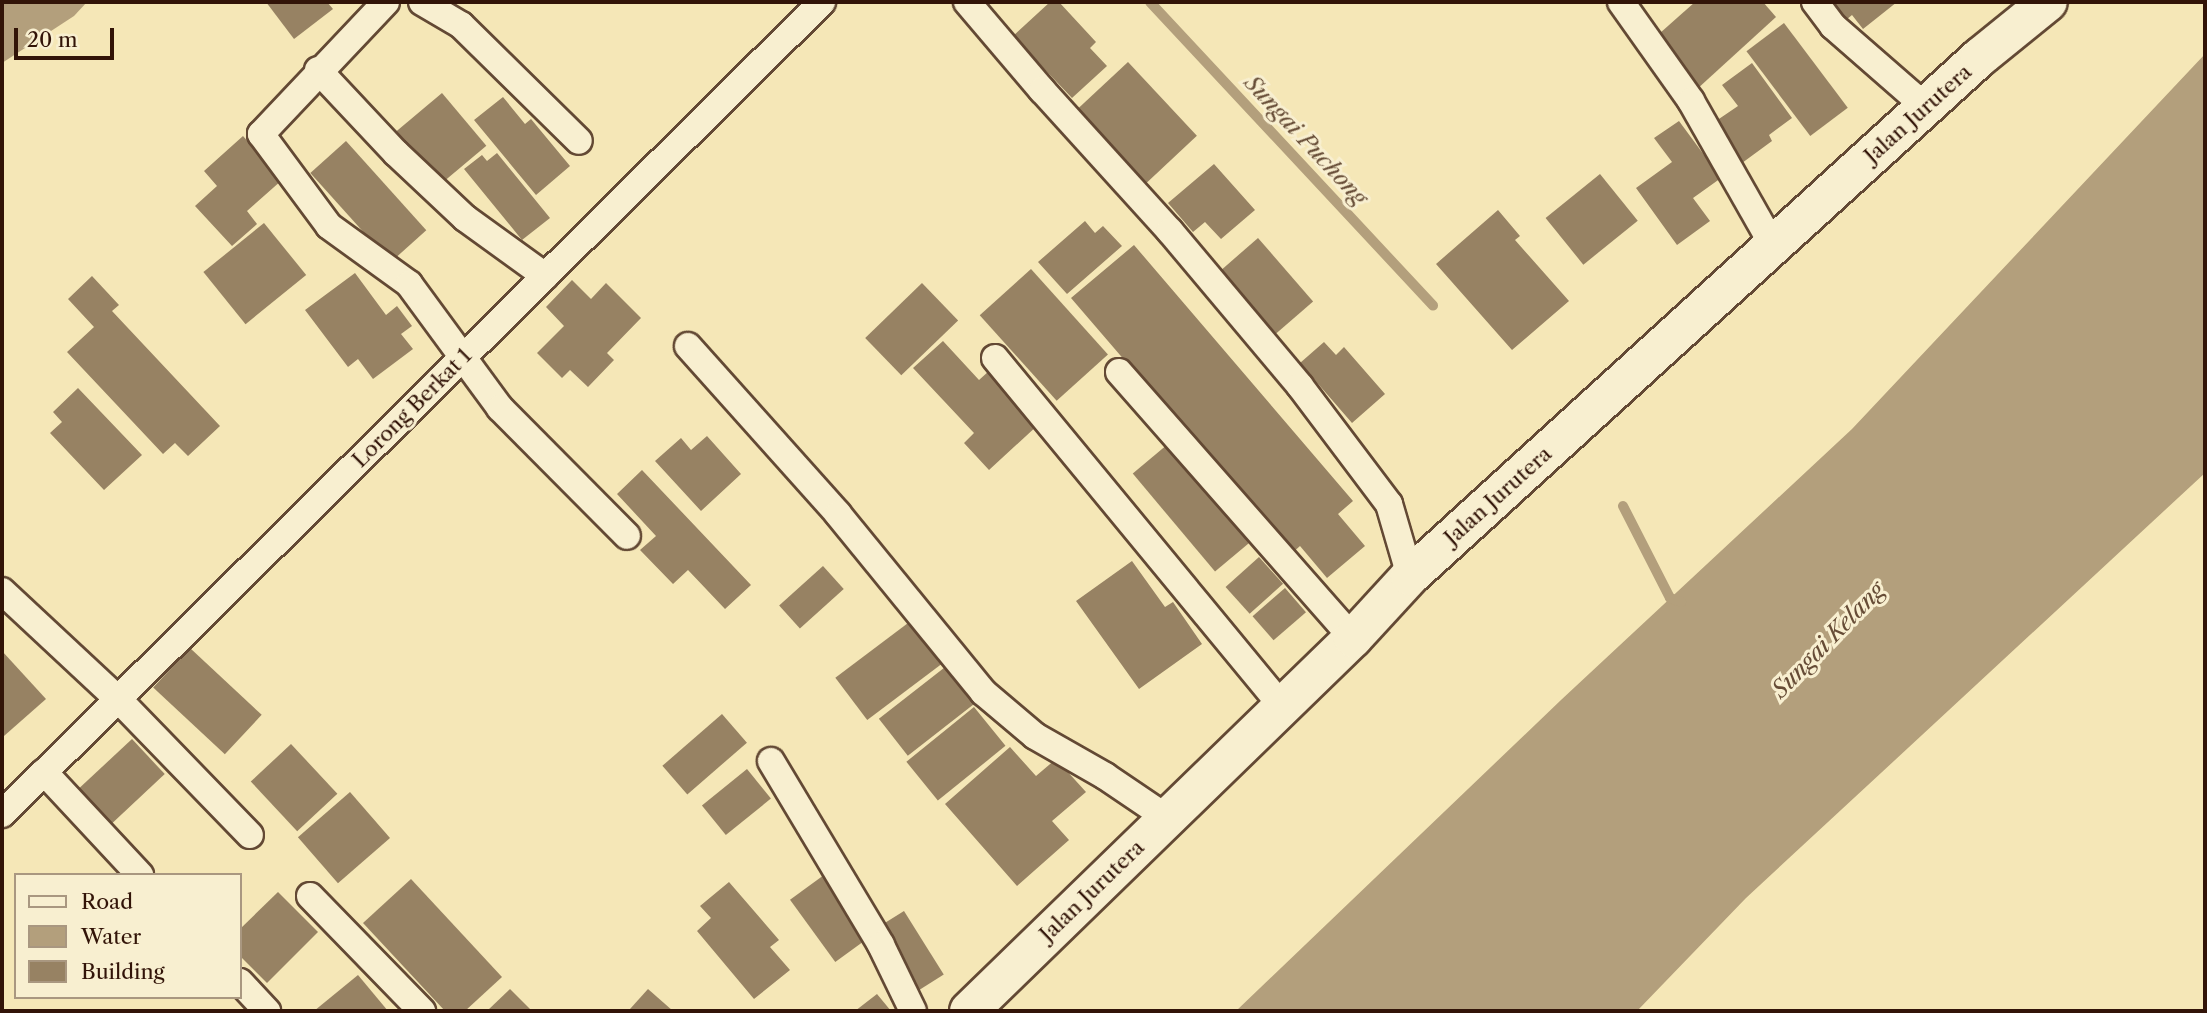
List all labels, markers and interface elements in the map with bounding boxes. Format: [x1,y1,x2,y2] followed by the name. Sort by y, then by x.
[18,14,117,58] scale bar
[27,27,78,52] text: 20 m
[1859,59,1977,169] street label: Jalan Jurutera
[1239,69,1373,211] water label: Sungai Puchong
[347,343,477,473] street label: Lorong Berkat 1
[1439,441,1557,551] street label: Jalan Jurutera
[1766,576,1890,704] water label: Sungai Kelang
[1035,835,1149,947] street label: Jalan Jurutera
[14,873,242,999] legend
[81,889,133,914] text: Road
[81,924,141,949] text: Water
[81,959,165,984] text: Building

